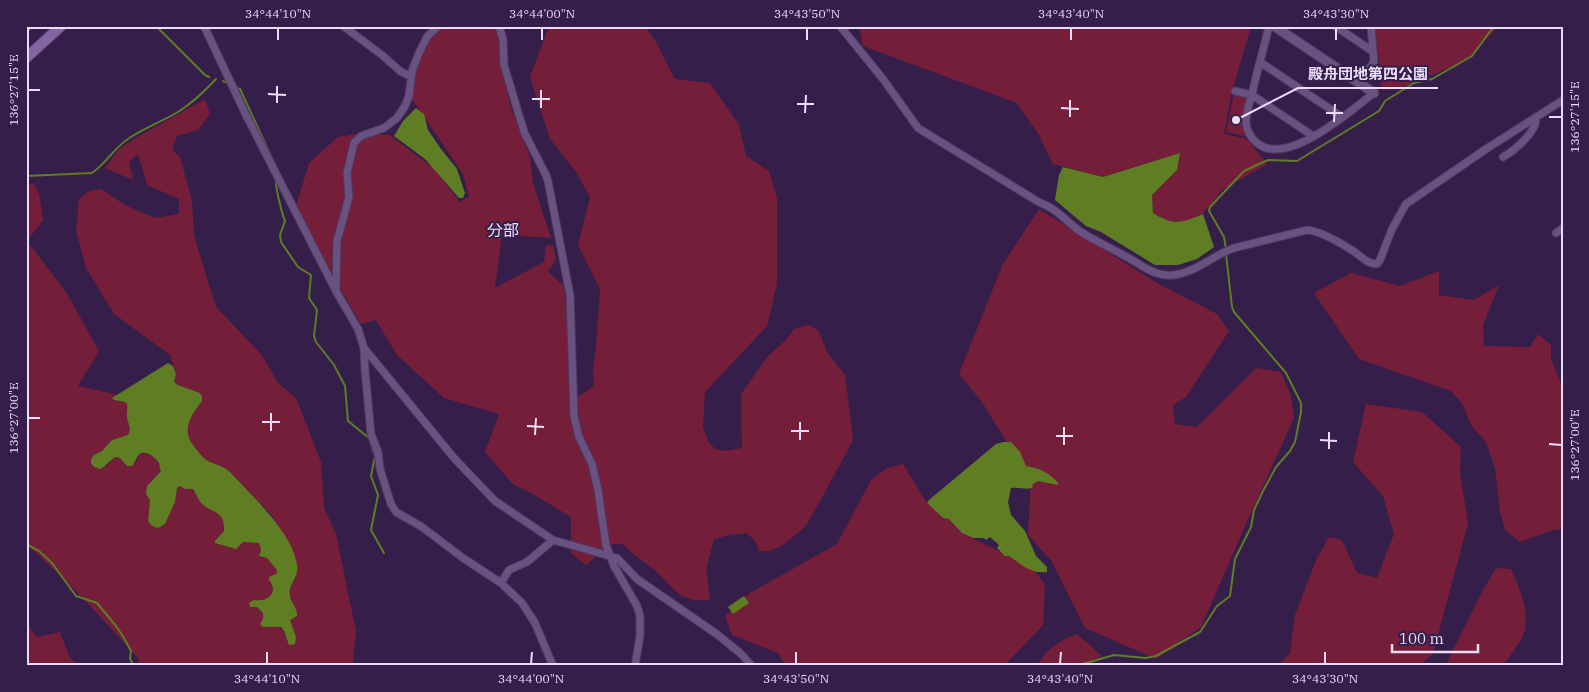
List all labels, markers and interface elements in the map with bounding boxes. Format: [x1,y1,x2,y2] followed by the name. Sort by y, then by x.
[245,6,311,21] text: 34°44'10"N
[509,6,575,21] text: 34°44'00"N
[774,6,840,21] text: 34°43'50"N
[1038,6,1104,21] text: 34°43'40"N
[1303,6,1369,21] text: 34°43'30"N
[6,54,21,126] text: 136°27'15"E
[1298,58,1438,88] callout: 殿舟団地第四公園
[1308,64,1428,83] text: 殿舟団地第四公園
[1567,81,1582,153] text: 136°27'15"E
[487,220,519,240] district label: 分部
[6,382,21,454] text: 136°27'00"E
[1567,409,1582,481] text: 136°27'00"E
[1392,622,1478,654] scale bar
[1399,629,1444,648] text: 100 m
[234,671,300,686] text: 34°44'10"N
[498,671,564,686] text: 34°44'00"N
[763,671,829,686] text: 34°43'50"N
[1027,671,1093,686] text: 34°43'40"N
[1292,671,1358,686] text: 34°43'30"N

